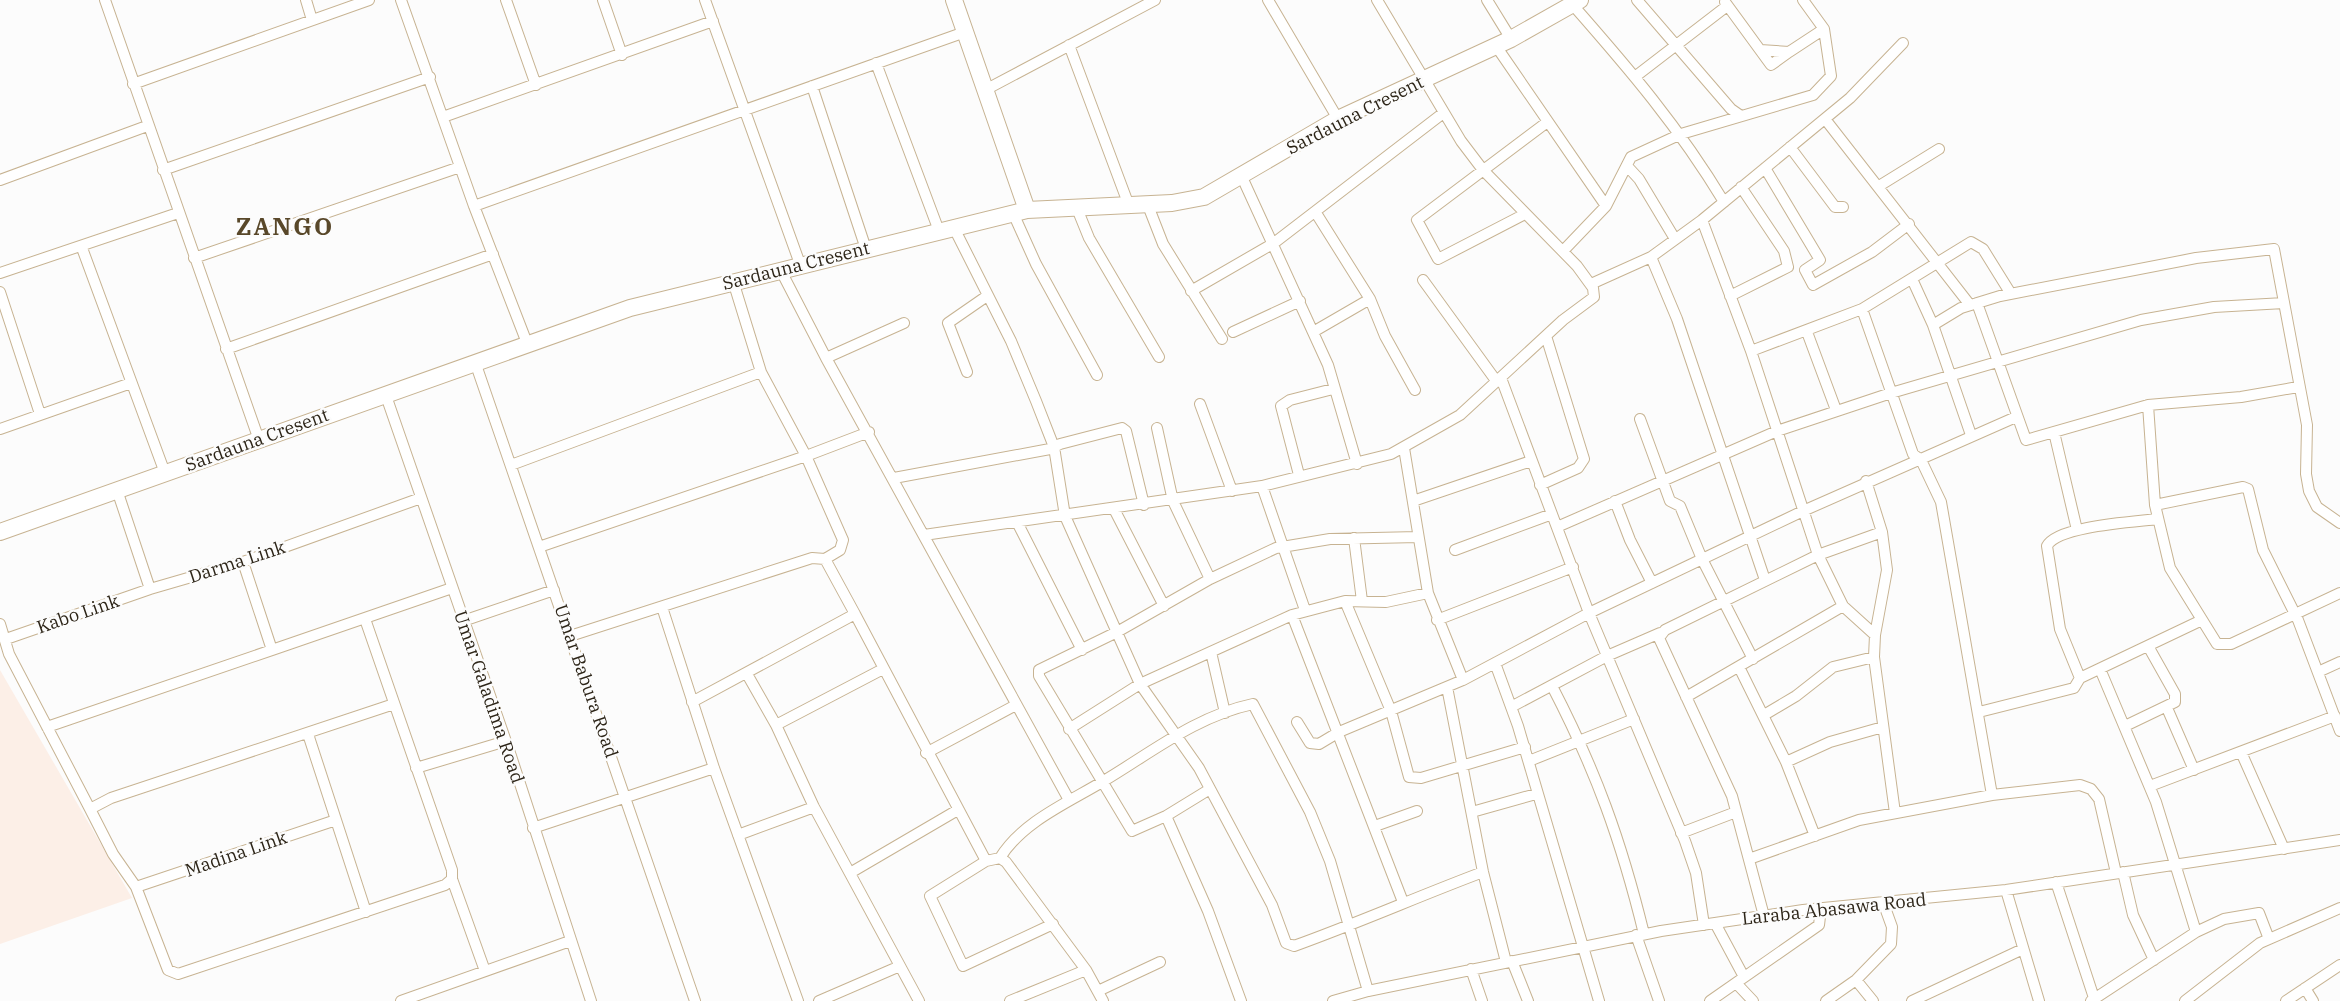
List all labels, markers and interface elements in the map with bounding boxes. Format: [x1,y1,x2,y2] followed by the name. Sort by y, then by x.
[1282,70,1427,159] street label: Sardauna Cresent
[236,210,334,242] district label: ZANGO
[720,236,872,295] street label: Sardauna Cresent
[182,403,332,476] street label: Sardauna Cresent
[186,535,288,588] street label: Darma Link
[34,589,123,638] street label: Kabo Link
[549,601,624,761] street label: Umar Babura Road
[449,607,530,786] street label: Umar Galadima Road
[182,825,290,882] street label: Madina Link
[1741,887,1927,930] street label: Laraba Abasawa Road

